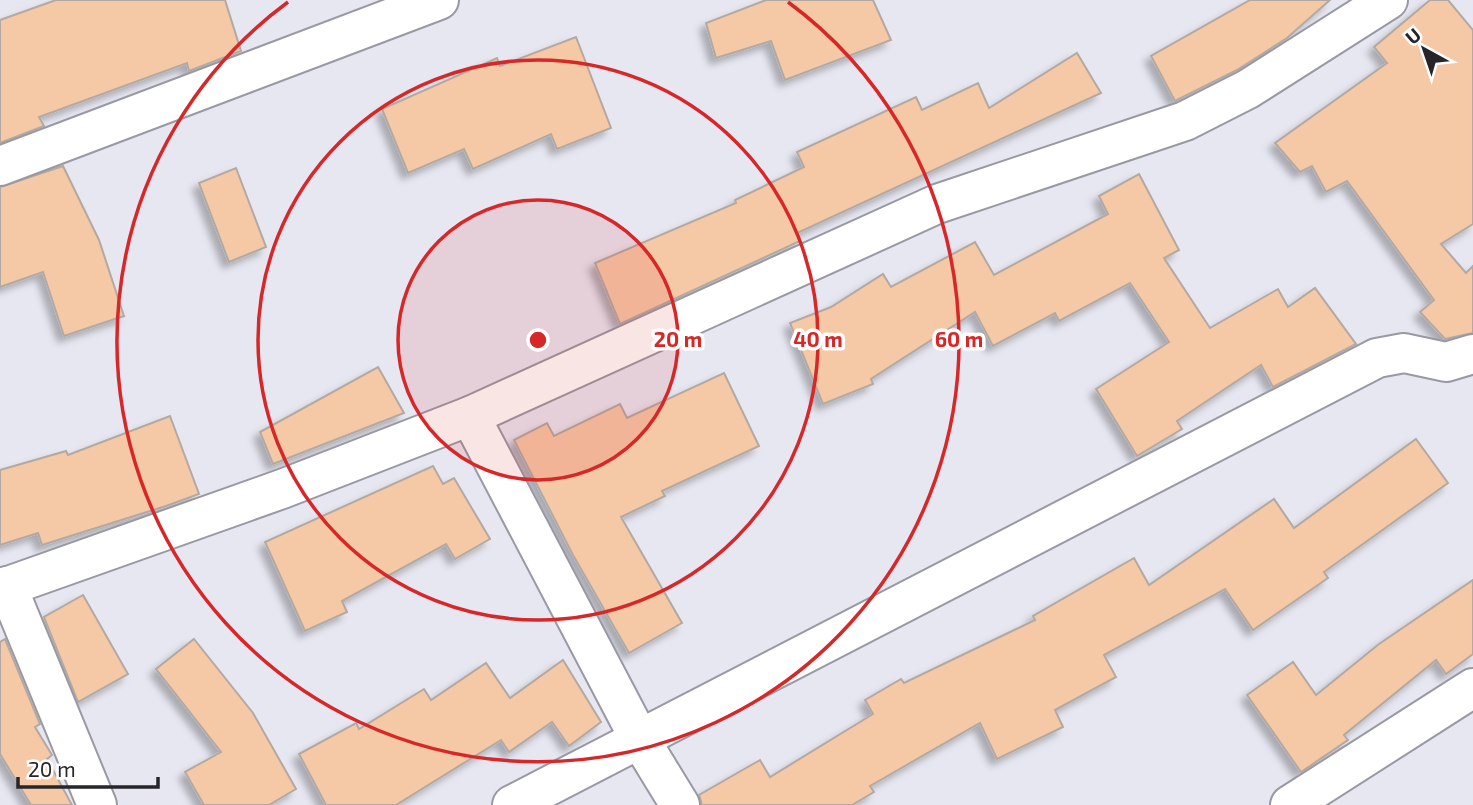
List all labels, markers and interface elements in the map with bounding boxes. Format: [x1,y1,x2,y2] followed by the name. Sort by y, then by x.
[1389,14,1459,84] north arrow
[1400,23,1425,49] text: U
[654,326,702,351] text: 20 m
[793,326,843,351] text: 40 m
[935,326,983,351] text: 60 m
[526,328,550,352] centre of rings
[18,746,158,790] scale bar
[28,756,76,781] text: 20 m

